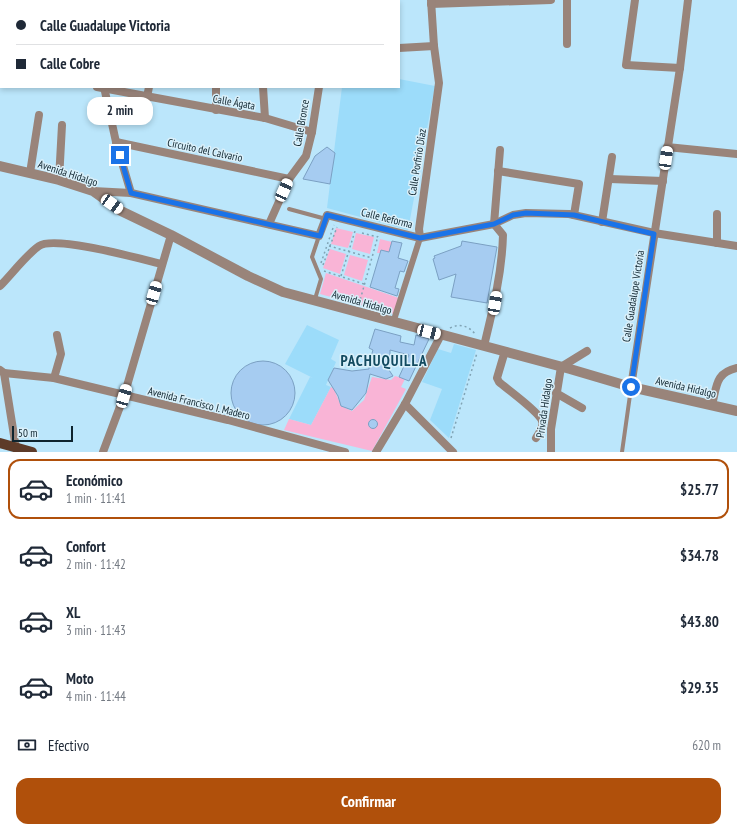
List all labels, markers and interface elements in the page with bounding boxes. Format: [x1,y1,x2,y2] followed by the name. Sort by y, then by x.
[40,16,170,35] text: Calle Guadalupe Victoria
[40,54,100,73] text: Calle Cobre
[212,91,256,113] street label: Calle Ágata
[87,97,153,125] callout: 2 min
[290,98,312,148] street label: Calle Bronce
[107,102,133,119] text: 2 min
[405,128,429,196] street label: Calle Porfirio Díaz
[166,135,244,165] street label: Circuito del Calvario
[658,145,674,171] car
[111,146,129,164] route end
[36,157,100,189] street label: Avenida Hidalgo
[274,177,294,203] car
[99,192,125,216] car
[360,205,414,231] street label: Calle Reforma
[619,249,647,343] street label: Calle Guadalupe Victoria
[145,280,163,306] car
[330,287,394,317] street label: Avenida Hidalgo
[487,290,503,316] car
[416,323,442,341] car
[341,351,427,370] district label: PACHUQUILLA
[654,373,718,401] street label: Avenida Hidalgo
[533,377,555,439] street label: Privada Hidalgo
[622,378,640,396] route start
[115,383,133,409] car
[147,384,252,423] street label: Avenida Francisco I. Madero
[12,424,73,443] scale bar
[18,426,37,440] text: 50 m
[18,471,54,507] icon: car
[66,471,123,490] text: Económico
[680,480,719,499] text: $25.77
[66,490,126,507] text: 1 min · 11:41
[18,537,54,573] icon: car
[66,537,106,556] text: Confort
[680,546,719,565] text: $34.78
[66,556,126,573] text: 2 min · 11:42
[18,603,54,639] icon: car
[66,603,80,622] text: XL
[680,612,719,631] text: $43.80
[66,622,126,639] text: 3 min · 11:43
[18,669,54,705] icon: car
[66,669,94,688] text: Moto
[680,678,719,697] text: $29.35
[66,688,126,705] text: 4 min · 11:44
[16,734,38,756] icon: cash
[48,736,89,755] text: Efectivo
[692,737,721,754] text: 620 m
[16,778,721,824] button: Confirmar

